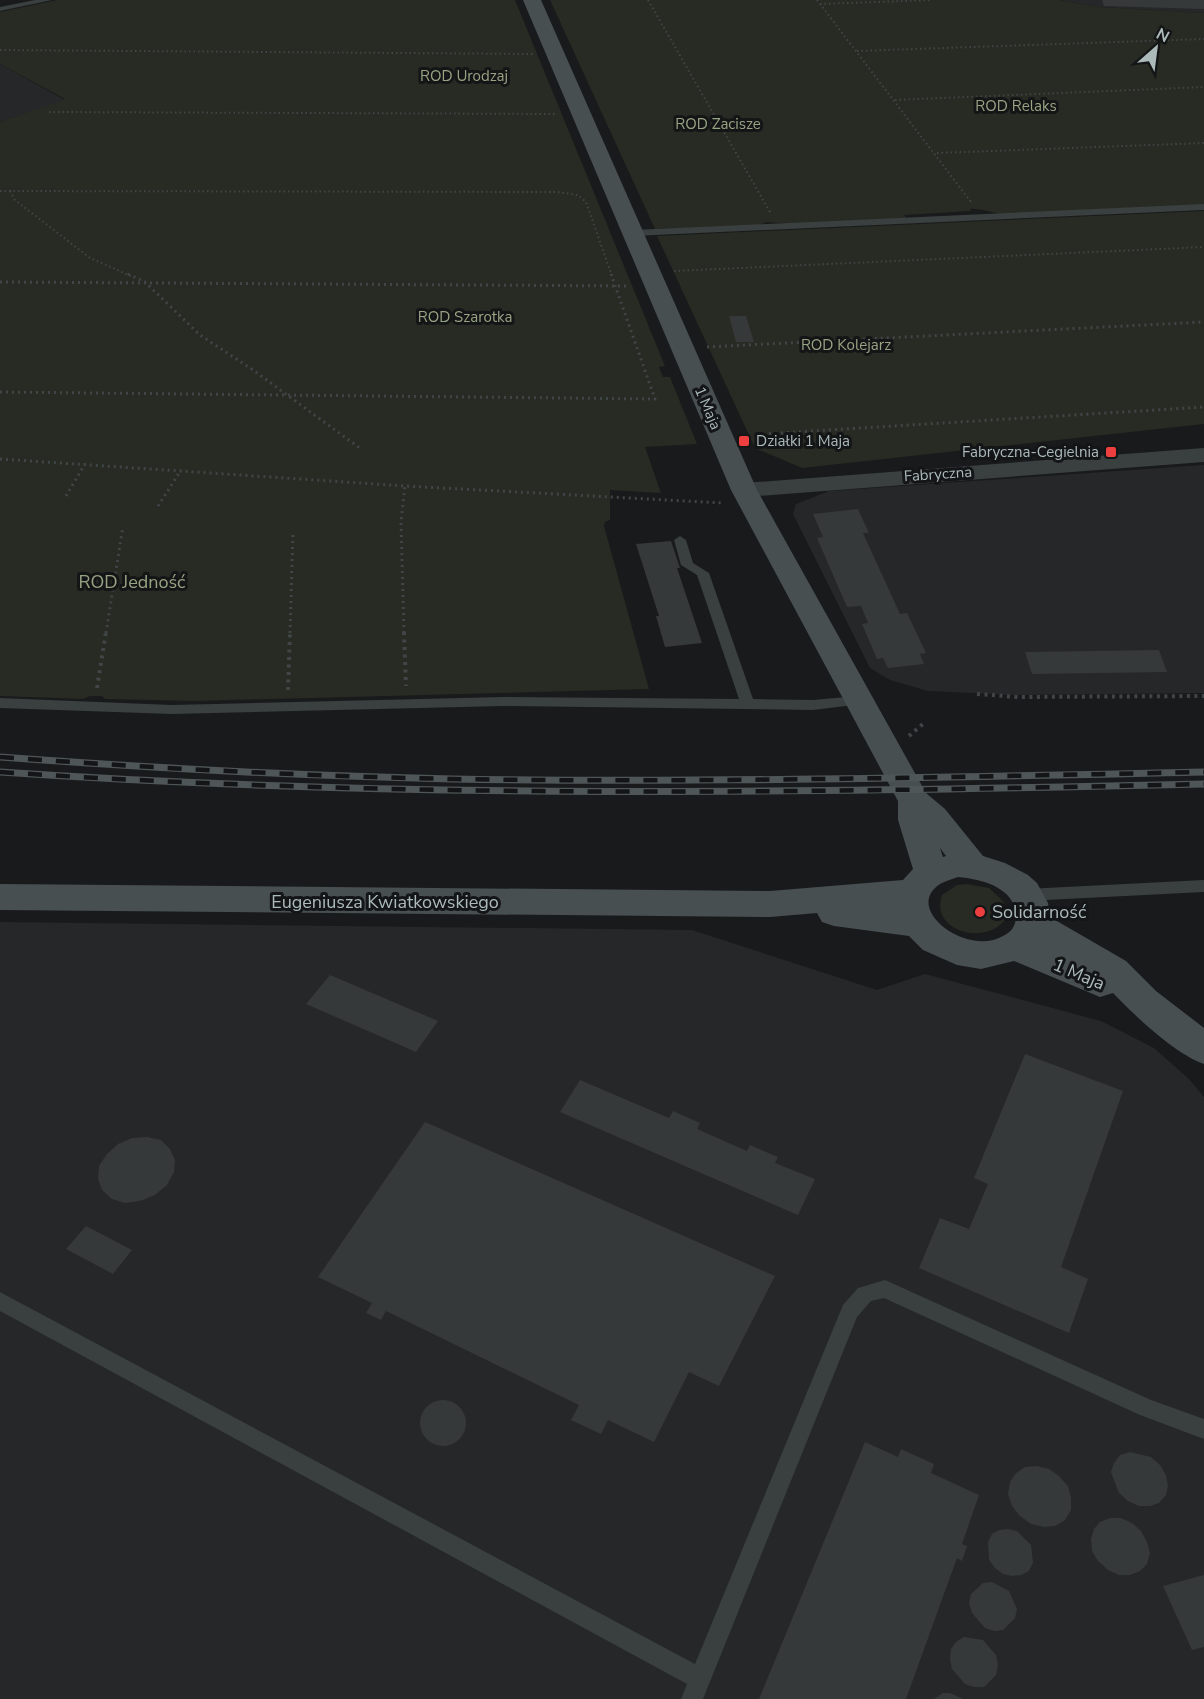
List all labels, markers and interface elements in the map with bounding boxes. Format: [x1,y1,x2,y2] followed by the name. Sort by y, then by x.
[1126,18,1186,78] north arrow
[1152,23,1173,48] text: N
[420,66,508,86] park label: ROD Urodzaj
[975,96,1057,116] park label: ROD Relaks
[675,114,761,134] park label: ROD Zacisze
[418,307,512,327] park label: ROD Szarotka
[801,335,891,355] park label: ROD Kolejarz
[690,383,726,433] street label: 1 Maja
[756,431,850,451] place label: Działki 1 Maja
[737,434,751,448] marker: Działki 1 Maja
[962,442,1099,462] place label: Fabryczna-Cegielnia
[1104,445,1118,459] marker: Fabryczna-Cegielnia
[903,462,973,486] street label: Fabryczna
[79,570,185,594] park label: ROD Jedność
[271,890,499,914] street label: Eugeniusza Kwiatkowskiego
[992,900,1086,924] place label: Solidarność
[973,905,987,919] marker: Solidarność
[1049,952,1109,996] street label: 1 Maja

